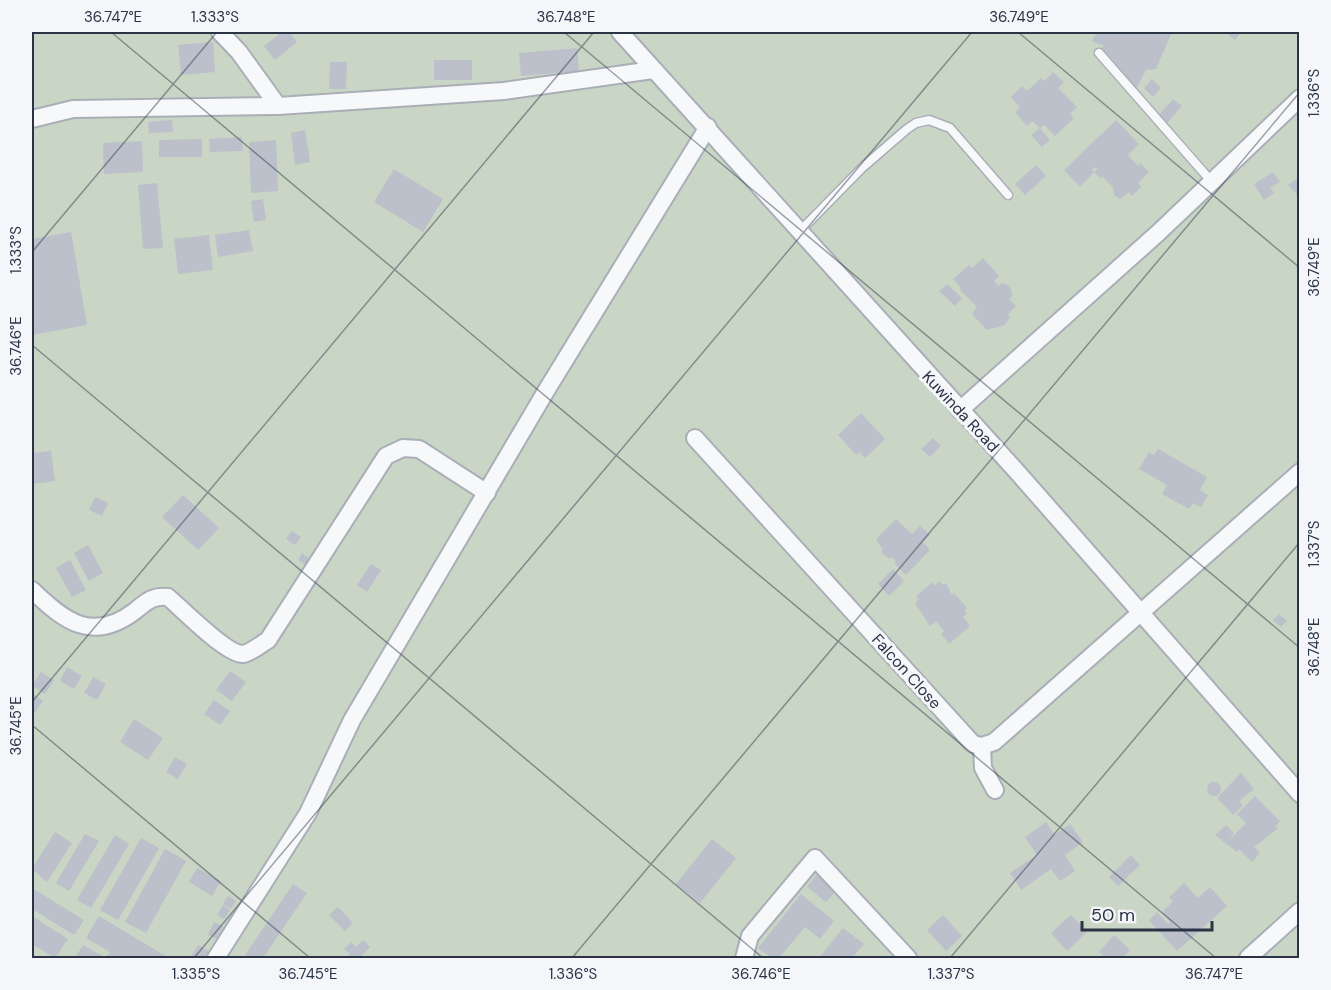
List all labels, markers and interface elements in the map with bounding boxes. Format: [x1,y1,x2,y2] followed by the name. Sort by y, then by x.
[84,7,142,27] text: 36.747°E
[191,7,239,27] text: 1.333°S
[536,7,596,27] text: 36.748°E
[989,7,1049,27] text: 36.749°E
[1304,68,1324,117] text: 1.336°S
[6,226,26,274] text: 1.333°S
[1304,237,1324,297] text: 36.749°E
[6,316,26,376] text: 36.746°E
[918,366,1004,456] street label: Kuwinda Road
[1304,520,1324,567] text: 1.337°S
[1304,617,1324,677] text: 36.748°E
[867,629,946,713] street label: Falcon Close
[6,696,26,756] text: 36.745°E
[1082,894,1212,932] scale bar
[1091,903,1135,927] text: 50 m
[172,964,220,984] text: 1.335°S
[278,964,338,984] text: 36.745°E
[549,964,598,984] text: 1.336°S
[731,964,791,984] text: 36.746°E
[928,964,975,984] text: 1.337°S
[1185,964,1243,984] text: 36.747°E

